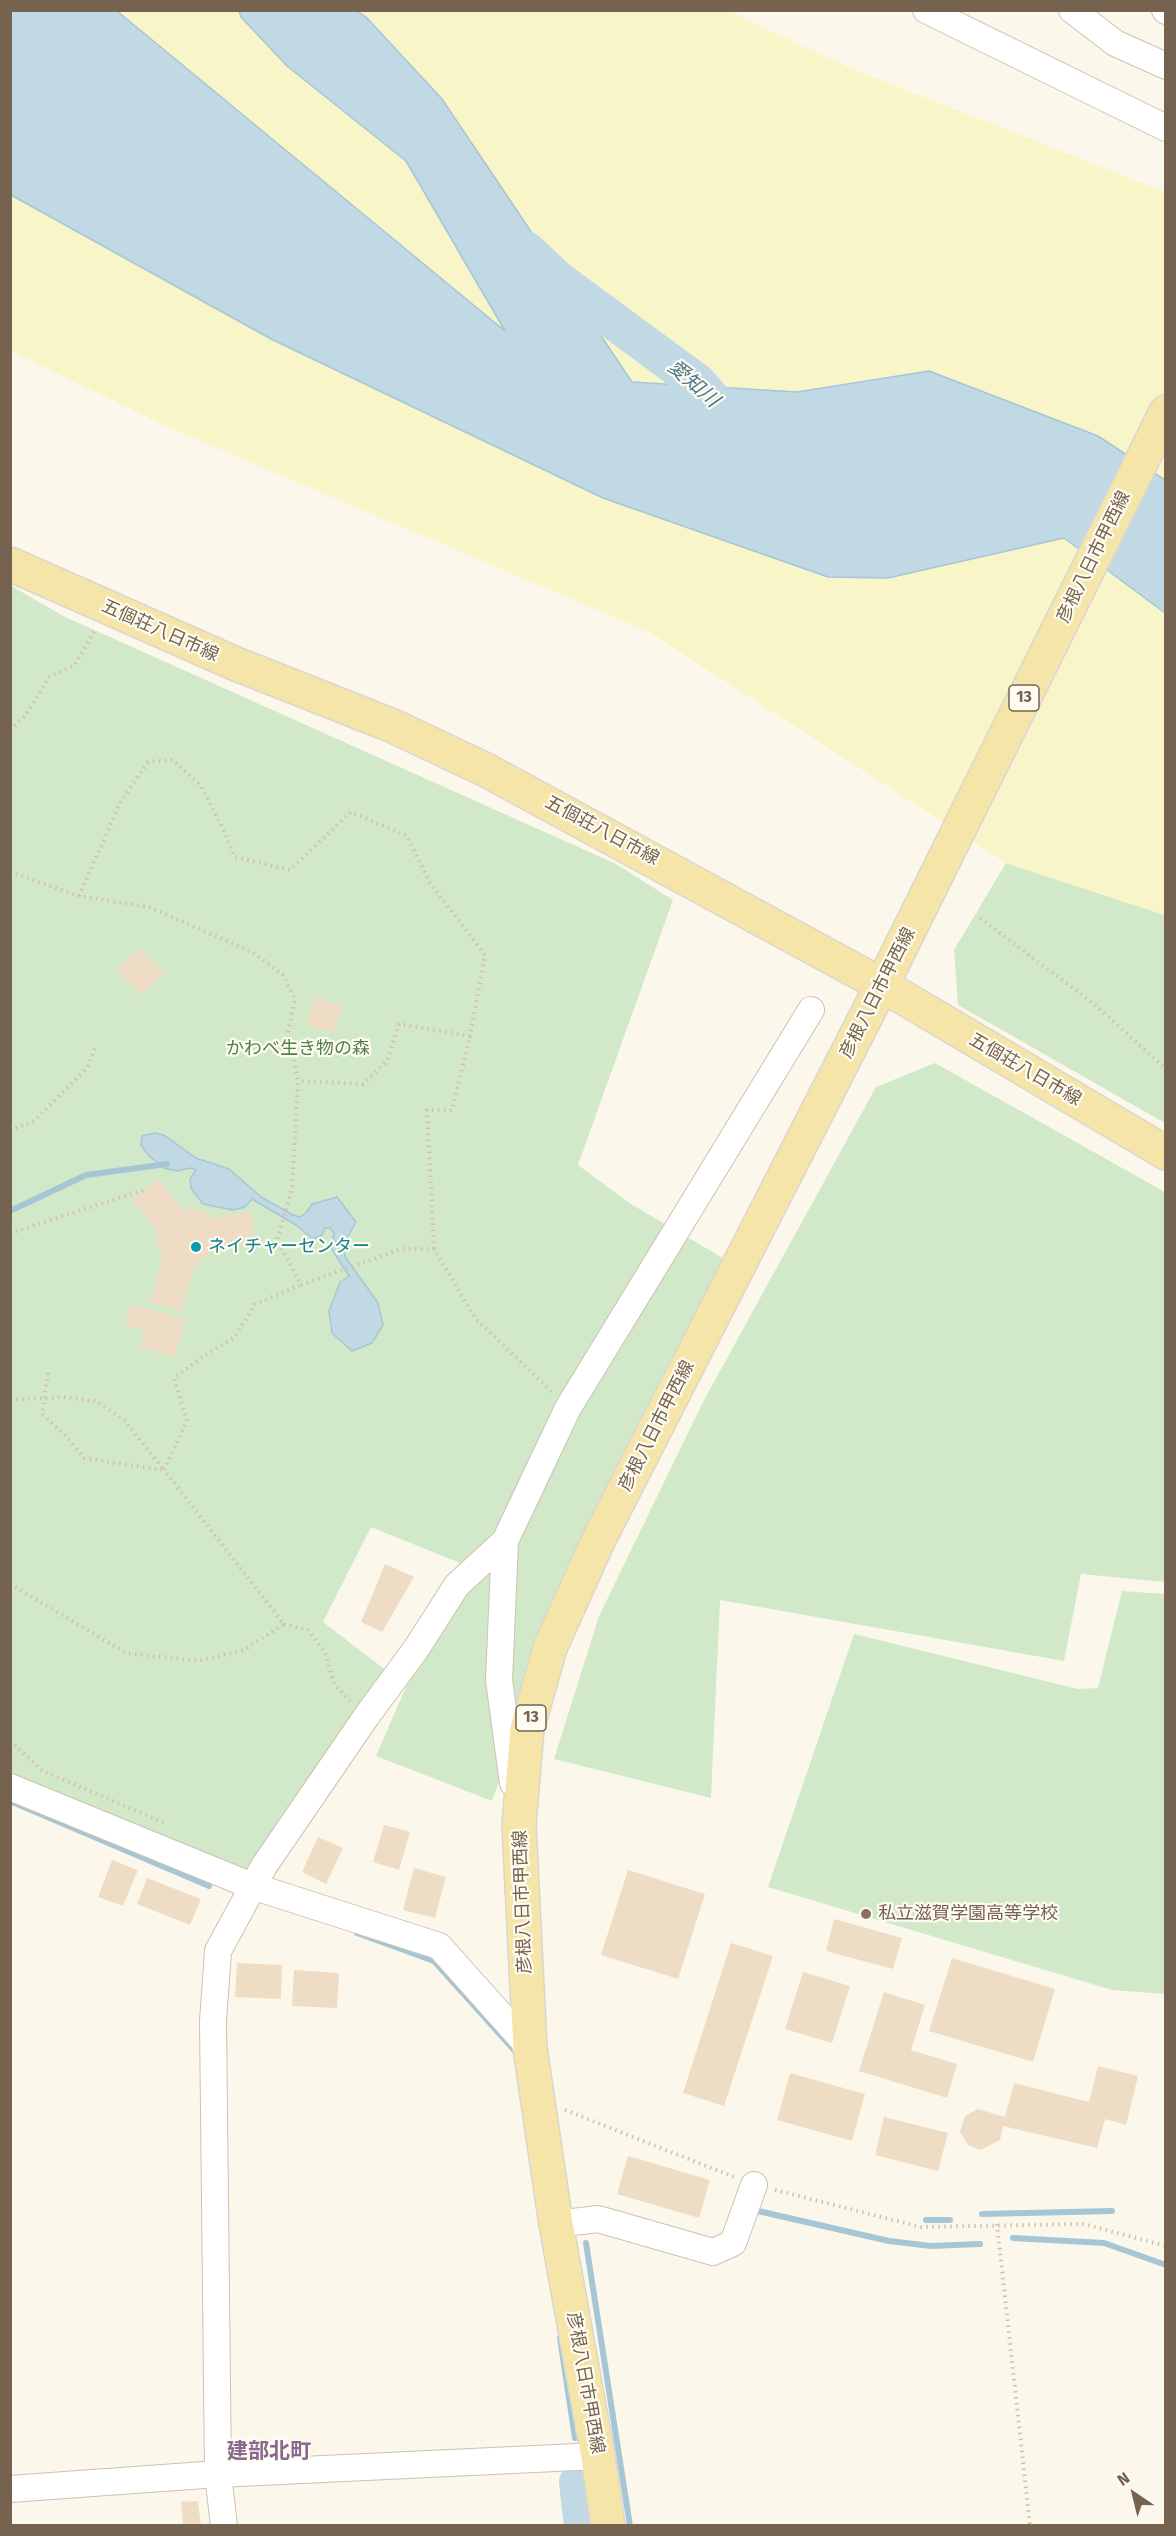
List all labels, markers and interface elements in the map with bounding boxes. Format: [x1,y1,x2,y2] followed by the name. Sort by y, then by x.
[662,355,724,413] water label: 愛知川
[1053,488,1135,626] street label: 彦根八日市甲西線
[98,596,222,666] street label: 五個荘八日市線
[1009,685,1039,711] road number: 13
[541,792,663,870] street label: 五個荘八日市線
[836,924,920,1062] street label: 彦根八日市甲西線
[965,1029,1085,1111] street label: 五個荘八日市線
[226,1038,370,1060] park label: かわべ生き物の森
[208,1236,370,1258] place label: ネイチャーセンター
[189,1240,203,1254] marker: ネイチャーセンター
[615,1357,699,1495] street label: 彦根八日市甲西線
[516,1705,546,1731] road number: 13
[510,1830,536,1974] street label: 彦根八日市甲西線
[878,1903,1058,1925] place label: 私立滋賀学園高等学校
[859,1907,873,1921] marker: 私立滋賀学園高等学校
[562,2310,608,2456] street label: 彦根八日市甲西線
[227,2439,311,2465] district label: 建部北町
[1104,2464,1164,2524] north arrow
[1114,2468,1133,2490] text: N

